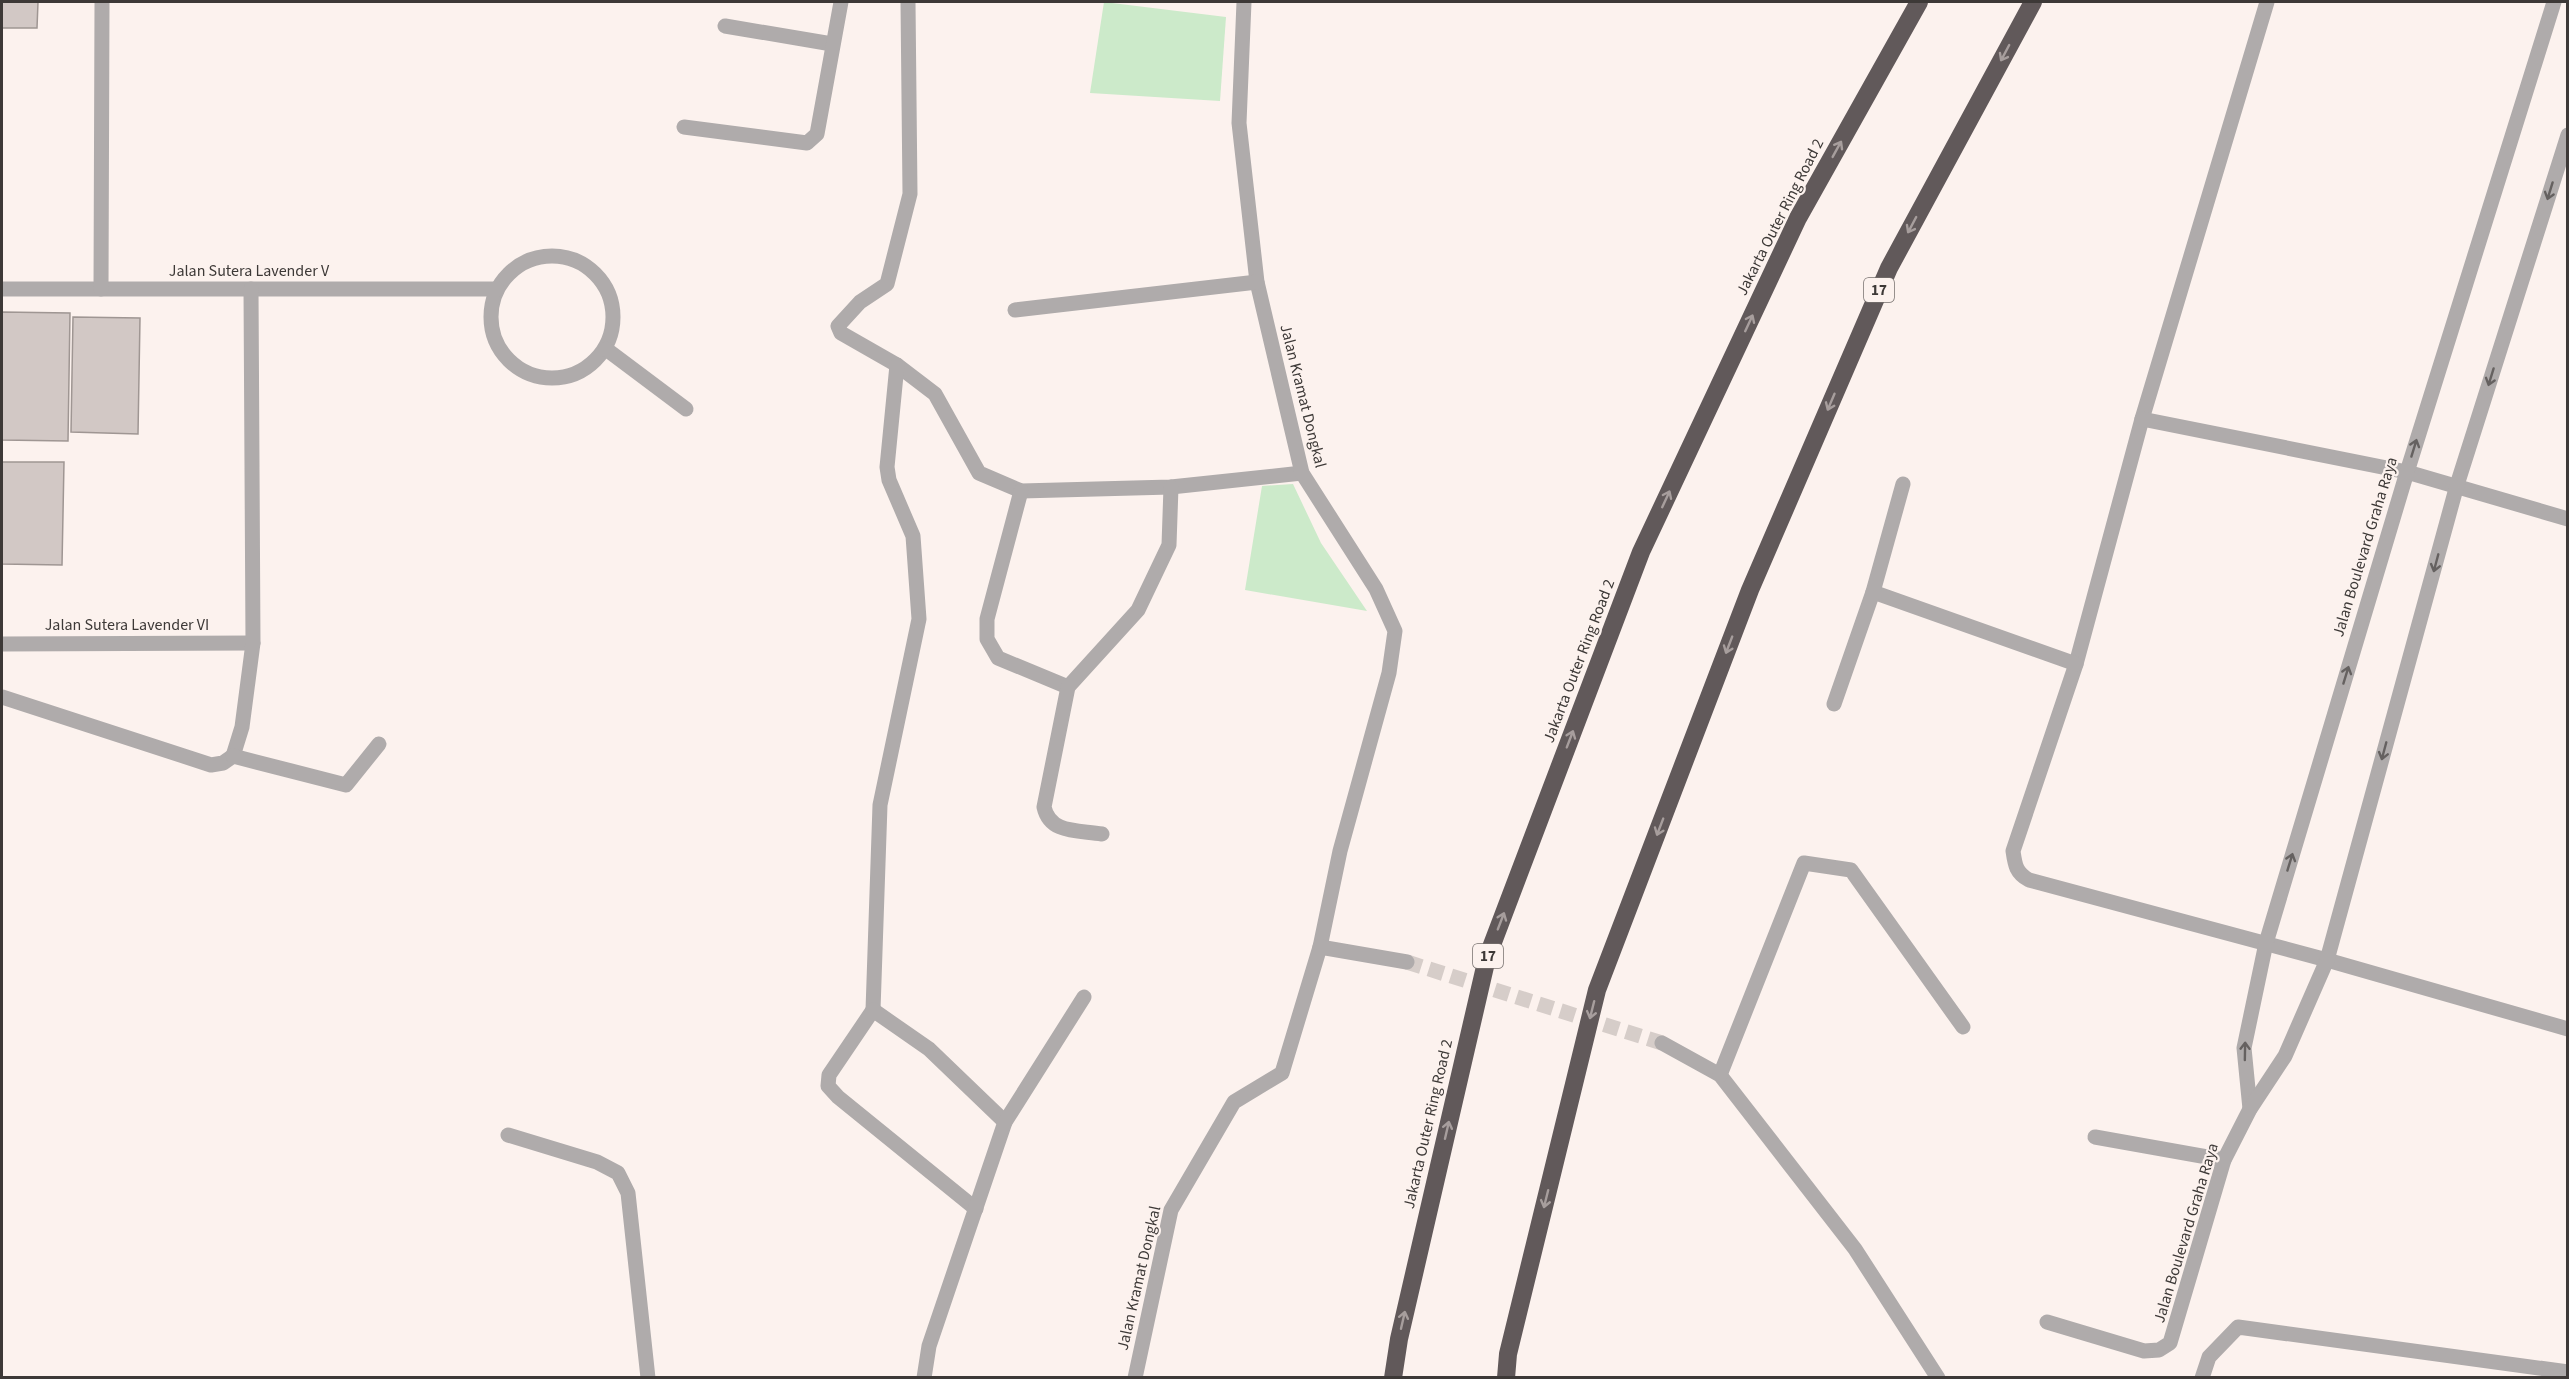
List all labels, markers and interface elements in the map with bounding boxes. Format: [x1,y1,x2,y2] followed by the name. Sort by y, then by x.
[1999,44,2011,61] one-way arrow
[1731,135,1829,299] street label: Jakarta Outer Ring Road 2
[1831,141,1843,158] one-way arrow
[2544,181,2555,200] one-way arrow
[1906,215,1917,233] one-way arrow
[169,260,330,282] street label: Jalan Sutera Lavender V
[1864,278,1894,302] road number: 17
[1743,314,1755,332] one-way arrow
[1275,322,1331,470] street label: Jalan Kramat Dongkal
[2485,367,2496,386] one-way arrow
[1825,392,1836,410] one-way arrow
[2409,439,2420,458] one-way arrow
[2327,454,2403,640] street label: Jalan Boulevard Graha Raya
[1660,491,1672,509] one-way arrow
[2429,554,2441,573] one-way arrow
[1538,576,1620,746] street label: Jakarta Outer Ring Road 2
[45,614,209,636] street label: Jalan Sutera Lavender VI
[1723,635,1734,654] one-way arrow
[2341,666,2352,685] one-way arrow
[1566,730,1577,749] one-way arrow
[2378,742,2389,761] one-way arrow
[1653,817,1664,836] one-way arrow
[2285,853,2296,872] one-way arrow
[1497,912,1508,931] one-way arrow
[1473,944,1503,968] road number: 17
[1586,1000,1598,1019] one-way arrow
[1398,1037,1458,1211] street label: Jakarta Outer Ring Road 2
[2239,1042,2251,1061] one-way arrow
[1442,1121,1454,1140] one-way arrow
[2148,1140,2224,1326] street label: Jalan Boulevard Graha Raya
[1539,1189,1551,1208] one-way arrow
[1112,1204,1166,1352] street label: Jalan Kramat Dongkal
[1398,1311,1409,1330] one-way arrow

